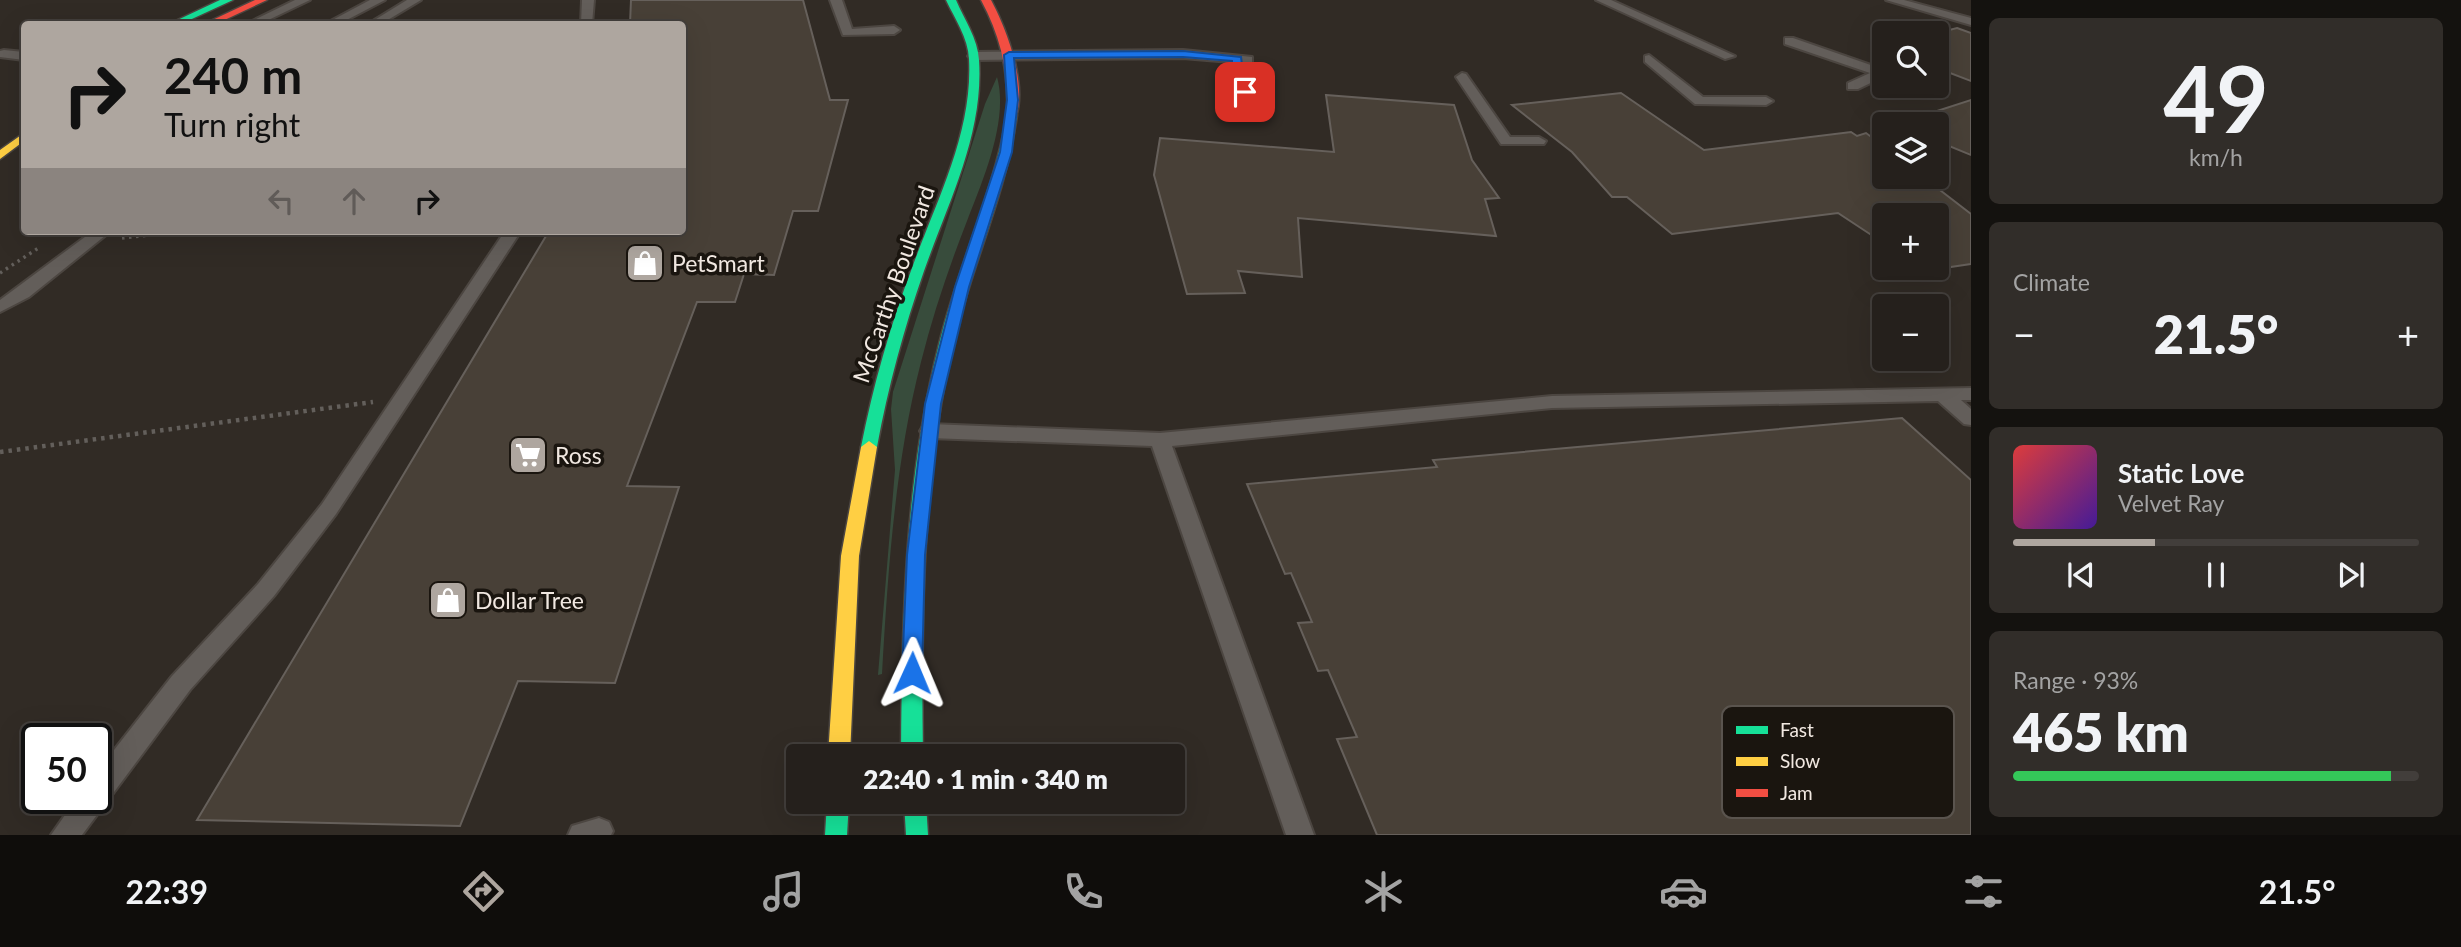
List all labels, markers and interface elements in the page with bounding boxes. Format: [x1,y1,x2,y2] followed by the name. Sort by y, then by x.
[1872,21,1949,371] map controls
[1872,21,1949,98] button: search
[2163,43,2269,152] text: 49
[164,46,302,104] text: 240 m
[49,49,140,140] icon: right
[1215,62,1275,122] pin
[1226,73,1264,111] icon: arrive
[164,105,300,144] text: Turn right
[1872,112,1949,189] button: layers
[2189,143,2243,171] text: km/h
[262,182,300,220] icon: left
[335,182,373,220] icon: ahead
[408,182,446,220] icon: right
[846,182,940,386] street label: McCarthy Boulevard
[1872,203,1949,280] button: +
[624,242,666,284] shop icon: PetSmart
[672,249,765,277] place label: PetSmart
[2013,268,2090,296] text: Climate
[1872,294,1949,371] button: −
[2154,303,2278,365] text: 21.5°
[2013,311,2035,357] text: −
[2397,311,2419,357] text: +
[507,434,549,476] supermarket icon: Ross
[555,441,602,469] place label: Ross
[2118,457,2245,489] text: Static Love
[2118,489,2224,517] text: Velvet Ray
[2062,556,2100,594] icon: previous
[2197,556,2235,594] icon: pause
[2332,556,2370,594] icon: next
[427,579,469,621] shop icon: Dollar Tree
[475,586,584,614] place label: Dollar Tree
[875,636,949,710] position arrow
[2013,666,2138,694] text: Range · 93%
[2013,701,2189,763] text: 465 km
[1722,706,1954,818] legend
[1780,718,1814,741] text: Fast
[21,723,112,814] speed limit sign: 50
[1780,749,1820,772] text: Slow
[863,763,1108,795] text: 22:40 · 1 min · 340 m
[1780,781,1813,804] text: Jam
[459,867,508,916] icon: directions
[759,867,808,916] icon: music
[1059,867,1108,916] icon: phone
[1359,867,1408,916] icon: climate
[1659,867,1708,916] icon: car
[1959,867,2008,916] icon: filters
[125,872,208,911] text: 22:39
[2259,872,2335,911] text: 21.5°

